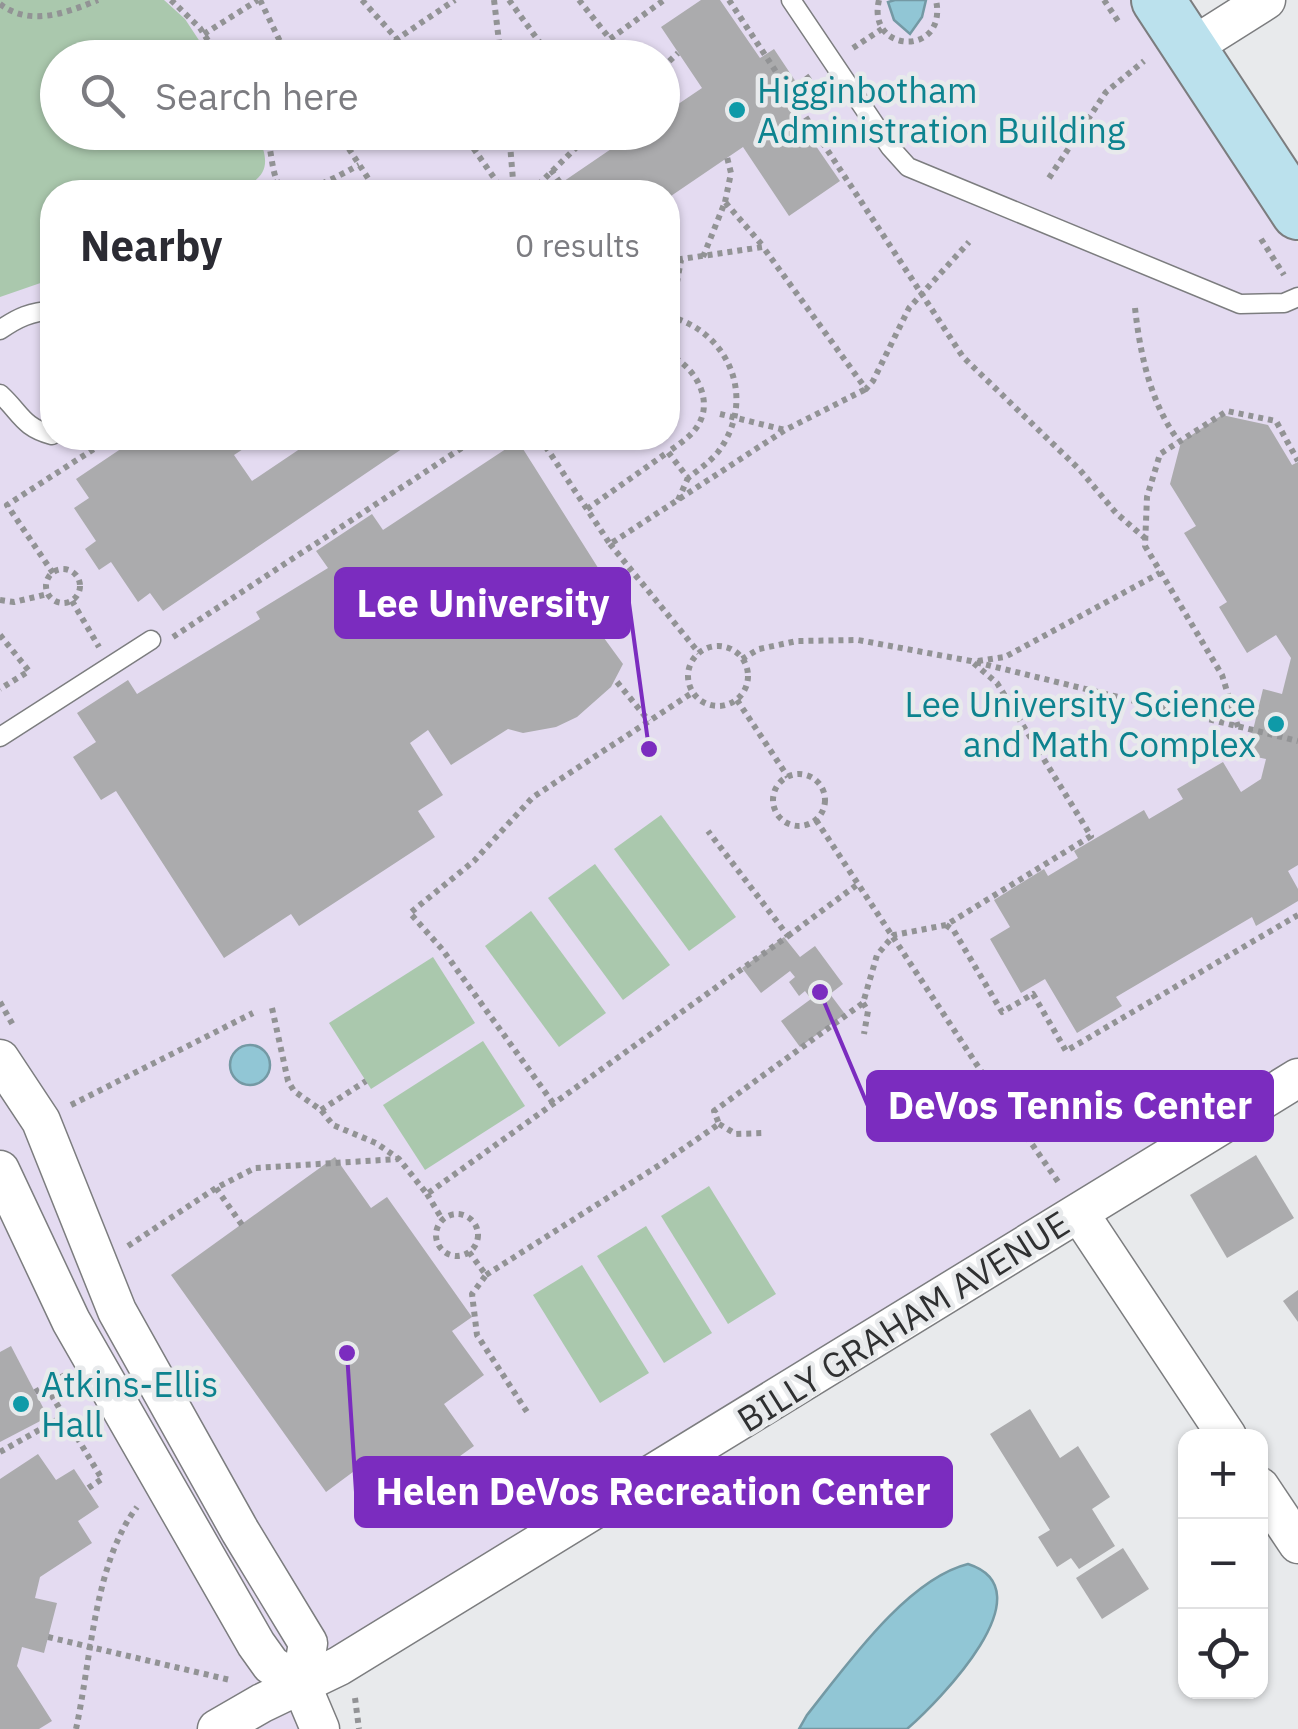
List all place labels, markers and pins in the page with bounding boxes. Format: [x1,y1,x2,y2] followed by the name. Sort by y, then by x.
[757,67,1126,153] place label: Higginbotham Administration Building
[726,99,748,121] marker: Higginbotham Administration Building
[336,569,629,637] callout: Lee University
[905,681,1256,767] place label: Lee University Science and Math Complex
[1265,713,1287,735] marker: Lee University Science and Math Complex
[868,1072,1272,1140] callout: DeVos Tennis Center
[41,1361,218,1447] place label: Atkins-Ellis Hall
[10,1393,32,1415] marker: Atkins-Ellis Hall
[356,1458,951,1526] callout: Helen DeVos Recreation Center

